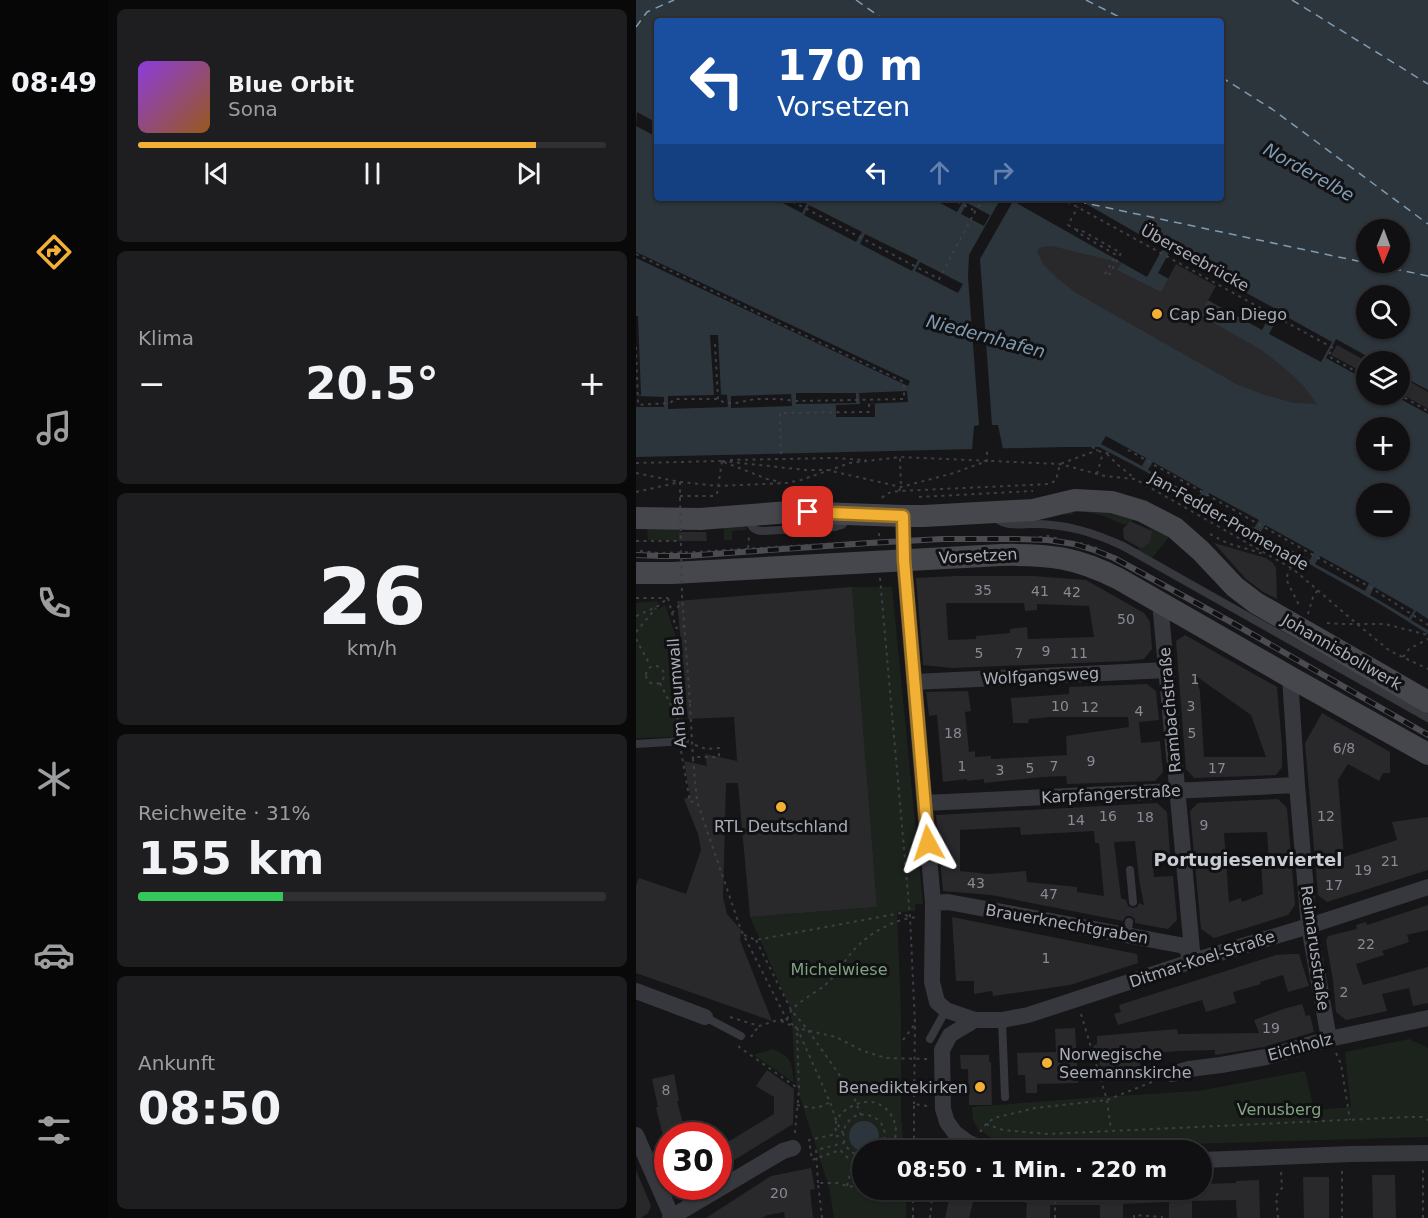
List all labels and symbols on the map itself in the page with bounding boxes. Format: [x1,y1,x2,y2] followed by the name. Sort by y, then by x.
[1260,138,1358,206] water label: Norderelbe
[1356,219,1410,273] north arrow
[1138,220,1252,296] street label: Überseebrücke
[1169,305,1287,324] place label: Cap San Diego
[1150,307,1164,321] marker: Cap San Diego
[924,310,1048,362] water label: Niedernhafen
[1145,467,1312,574] street label: Jan-Fedder-Promenade
[782,486,833,537] pin
[938,544,1018,568] street label: Vorsetzen
[974,582,992,598] house number: 35
[1031,583,1049,599] house number: 41
[1063,584,1081,600] house number: 42
[1278,609,1406,694] street label: Johannisbollwerk
[1117,611,1135,627] house number: 50
[664,638,690,748] street label: Am Baumwall
[1042,643,1050,659] house number: 9
[975,645,983,661] house number: 5
[1015,645,1023,661] house number: 7
[1070,645,1088,661] house number: 11
[1155,646,1185,774] street label: Rambachstraße
[982,663,1100,689] street label: Wolfgangsweg
[1191,671,1199,687] house number: 1
[1051,698,1069,714] house number: 10
[1187,698,1195,714] house number: 3
[1081,699,1099,715] house number: 12
[1135,703,1144,719] house number: 4
[944,725,962,741] house number: 18
[1188,725,1196,741] house number: 5
[1333,740,1355,756] house number: 6/8
[1087,753,1095,769] house number: 9
[958,758,966,774] house number: 1
[1050,758,1058,774] house number: 7
[1026,760,1034,776] house number: 5
[1208,760,1226,776] house number: 17
[996,762,1004,778] house number: 3
[1041,781,1181,807] street label: Karpfangerstraße
[774,800,788,814] marker: RTL Deutschland
[1099,808,1117,824] house number: 16
[1317,808,1335,824] house number: 12
[1136,809,1154,825] house number: 18
[896,811,960,875] position arrow
[1067,812,1085,828] house number: 14
[714,817,848,836] place label: RTL Deutschland
[1200,817,1208,833] house number: 9
[1154,849,1342,870] district label: Portugiesenviertel
[1381,853,1399,869] house number: 21
[1354,862,1372,878] house number: 19
[967,875,985,891] house number: 43
[1325,877,1343,893] house number: 17
[1297,884,1333,1012] street label: Reimarusstraße
[1040,886,1058,902] house number: 47
[984,900,1150,948] street label: Brauerknechtgraben
[1127,926,1277,992] street label: Ditmar-Koel-Straße
[1357,936,1375,952] house number: 22
[1042,950,1050,966] house number: 1
[790,960,888,979] park label: Michelwiese
[1340,984,1348,1000] house number: 2
[1262,1020,1280,1036] house number: 19
[1266,1029,1334,1065] street label: Eichholz
[1059,1045,1192,1082] place label: Norwegische Seemannskirche
[1040,1056,1054,1070] marker: Norwegische Seemannskirche
[838,1078,968,1097] place label: Benediktekirken
[973,1080,987,1094] marker: Benediktekirken
[662,1082,670,1098] house number: 8
[1237,1100,1321,1119] park label: Venusberg
[654,1122,732,1200] speed limit sign: 30
[770,1185,788,1201] house number: 20

